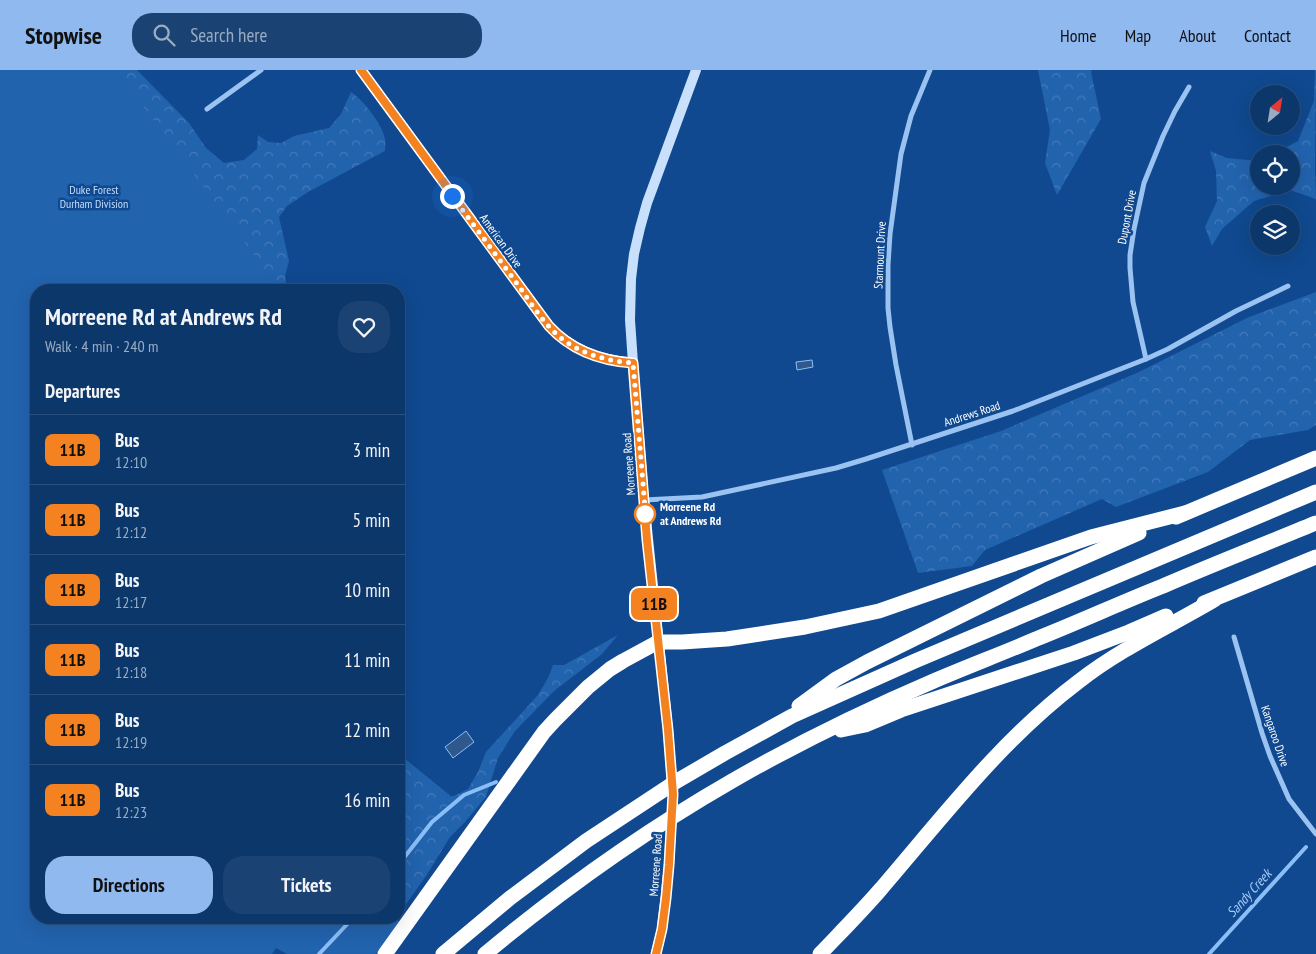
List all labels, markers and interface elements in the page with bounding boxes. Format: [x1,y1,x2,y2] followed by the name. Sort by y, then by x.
[132,13,482,58] search box
[25,20,102,51] text: Stopwise
[150,21,178,49] icon: search
[190,23,267,47] text: Search here
[1060,24,1097,47] text: Home
[1125,24,1151,47] text: Map
[1179,24,1216,47] text: About
[1244,24,1291,47] text: Contact
[1250,85,1300,135] north arrow
[1250,85,1300,255] map controls
[1250,145,1300,195] button: locate
[60,182,128,211] park label: Duke Forest Durham Division
[440,184,465,209] your location
[1114,189,1139,245] street label: Dupont Drive
[1250,205,1300,255] button: layers
[477,211,526,271] street label: American Drive
[870,221,889,289] street label: Starmount Drive
[45,301,282,332] text: Morreene Rd at Andrews Rd
[338,301,390,353] button: heart
[45,336,158,356] text: Walk · 4 min · 240 m
[45,379,120,403] text: Departures
[942,397,1002,430] street label: Andrews Road
[115,428,139,452] text: Bus
[619,432,638,496] street label: Morreene Road
[59,438,86,461] text: 11B
[353,438,390,462] text: 3 min
[115,452,147,472] text: 12:10
[115,498,139,522] text: Bus
[660,499,721,528] place label: Morreene Rd at Andrews Rd
[634,503,656,525] marker: Morreene Rd at Andrews Rd
[59,508,86,531] text: 11B
[353,508,390,532] text: 5 min
[115,522,147,542] text: 12:12
[115,568,139,592] text: Bus
[59,578,86,601] text: 11B
[344,578,390,602] text: 10 min
[625,588,683,620] line badge: 11B
[115,592,147,612] text: 12:17
[641,592,667,615] text: 11B
[115,638,139,662] text: Bus
[59,648,86,671] text: 11B
[344,648,390,672] text: 11 min
[115,662,147,682] text: 12:18
[1258,703,1293,768] street label: Kangaroo Drive
[115,708,139,732] text: Bus
[59,718,86,741] text: 11B
[344,718,390,742] text: 12 min
[115,732,147,752] text: 12:19
[115,778,139,802] text: Bus
[59,788,86,811] text: 11B
[344,788,390,812] text: 16 min
[115,802,147,822] text: 12:23
[646,833,665,897] street label: Morreene Road
[45,856,213,914] button: Directions
[223,856,390,914] button: Tickets
[1223,864,1276,921] water label: Sandy Creek

